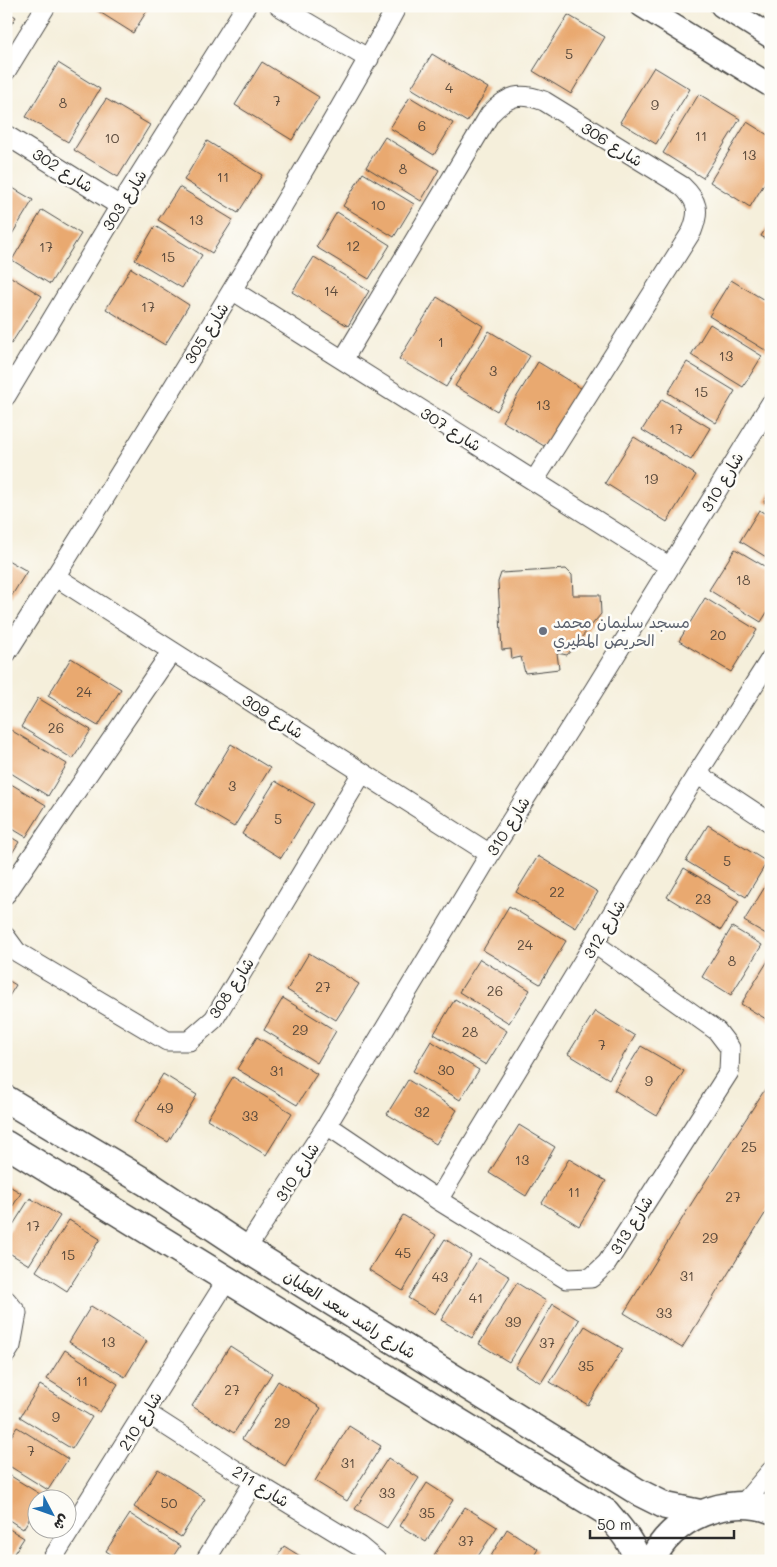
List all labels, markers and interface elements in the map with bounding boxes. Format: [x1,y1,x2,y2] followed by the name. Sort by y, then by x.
[565,44,573,63] house number: 5
[445,78,454,97] house number: 4
[273,91,281,110] house number: 7
[59,93,67,112] house number: 8
[651,95,659,114] house number: 9
[418,116,426,135] house number: 6
[577,116,647,172] street label: شارع 306
[695,126,707,145] house number: 11
[105,128,120,147] house number: 10
[28,143,98,198] street label: شارع 302
[742,145,756,164] house number: 13
[399,159,407,178] house number: 8
[97,165,152,235] street label: شارع 303
[217,167,229,186] house number: 11
[371,195,386,214] house number: 10
[189,210,203,229] house number: 13
[346,236,360,255] house number: 12
[39,237,53,256] house number: 17
[161,247,175,266] house number: 15
[324,281,339,300] house number: 14
[141,297,155,316] house number: 17
[179,298,234,368] street label: شارع 305
[438,332,444,351] house number: 1
[719,346,733,365] house number: 13
[489,361,497,380] house number: 3
[694,382,708,401] house number: 15
[536,395,550,414] house number: 13
[416,402,486,457] street label: شارع 307
[669,419,683,438] house number: 17
[696,448,749,517] street label: شارع 310
[644,469,658,488] house number: 19
[736,570,750,589] house number: 18
[553,611,690,652] place label: مسجد سليمان محمد الحريص المطيري
[537,625,549,637] marker: مسجد سليمان محمد الحريص المطيري
[710,625,727,644] house number: 20
[76,682,93,701] house number: 24
[238,689,308,744] street label: شارع 309
[48,718,64,737] house number: 26
[228,776,236,795] house number: 3
[481,792,536,860] street label: شارع 310
[274,809,282,828] house number: 5
[723,851,731,870] house number: 5
[549,882,565,901] house number: 22
[695,889,711,908] house number: 23
[578,895,631,963] street label: شارع 312
[517,935,534,954] house number: 24
[728,951,736,970] house number: 8
[203,953,260,1023] street label: شارع 308
[315,977,331,996] house number: 27
[487,981,503,1000] house number: 26
[292,1020,308,1039] house number: 29
[462,1022,478,1041] house number: 28
[598,1035,606,1054] house number: 7
[438,1060,455,1079] house number: 30
[270,1061,284,1080] house number: 31
[645,1071,653,1090] house number: 9
[157,1098,173,1117] house number: 49
[414,1102,430,1121] house number: 32
[242,1106,258,1125] house number: 33
[741,1137,757,1156] house number: 25
[270,1138,325,1206] street label: شارع 310
[515,1150,529,1169] house number: 13
[568,1182,580,1201] house number: 11
[725,1187,741,1206] house number: 27
[604,1191,659,1259] street label: شارع 313
[26,1216,40,1235] house number: 17
[702,1228,718,1247] house number: 29
[395,1243,411,1262] house number: 45
[61,1245,75,1264] house number: 15
[279,1264,420,1364] street label: شارع راشد سعد العلبان
[680,1266,694,1285] house number: 31
[432,1267,448,1286] house number: 43
[469,1288,483,1307] house number: 41
[656,1303,672,1322] house number: 33
[505,1312,521,1331] house number: 39
[101,1332,115,1351] house number: 13
[539,1333,555,1352] house number: 37
[578,1356,594,1375] house number: 35
[76,1371,88,1390] house number: 11
[224,1380,240,1399] house number: 27
[113,1387,168,1455] street label: شارع 210
[52,1407,60,1426] house number: 9
[274,1413,290,1432] house number: 29
[27,1441,35,1460] house number: 7
[341,1453,355,1472] house number: 31
[228,1460,294,1513] street label: شارع 211
[379,1483,395,1502] house number: 33
[28,1490,78,1540] north arrow
[161,1493,178,1512] house number: 50
[419,1503,435,1522] house number: 35
[590,1507,733,1539] scale bar
[50,1511,74,1535] text: ش
[597,1514,632,1534] text: 50 m
[458,1531,474,1550] house number: 37

